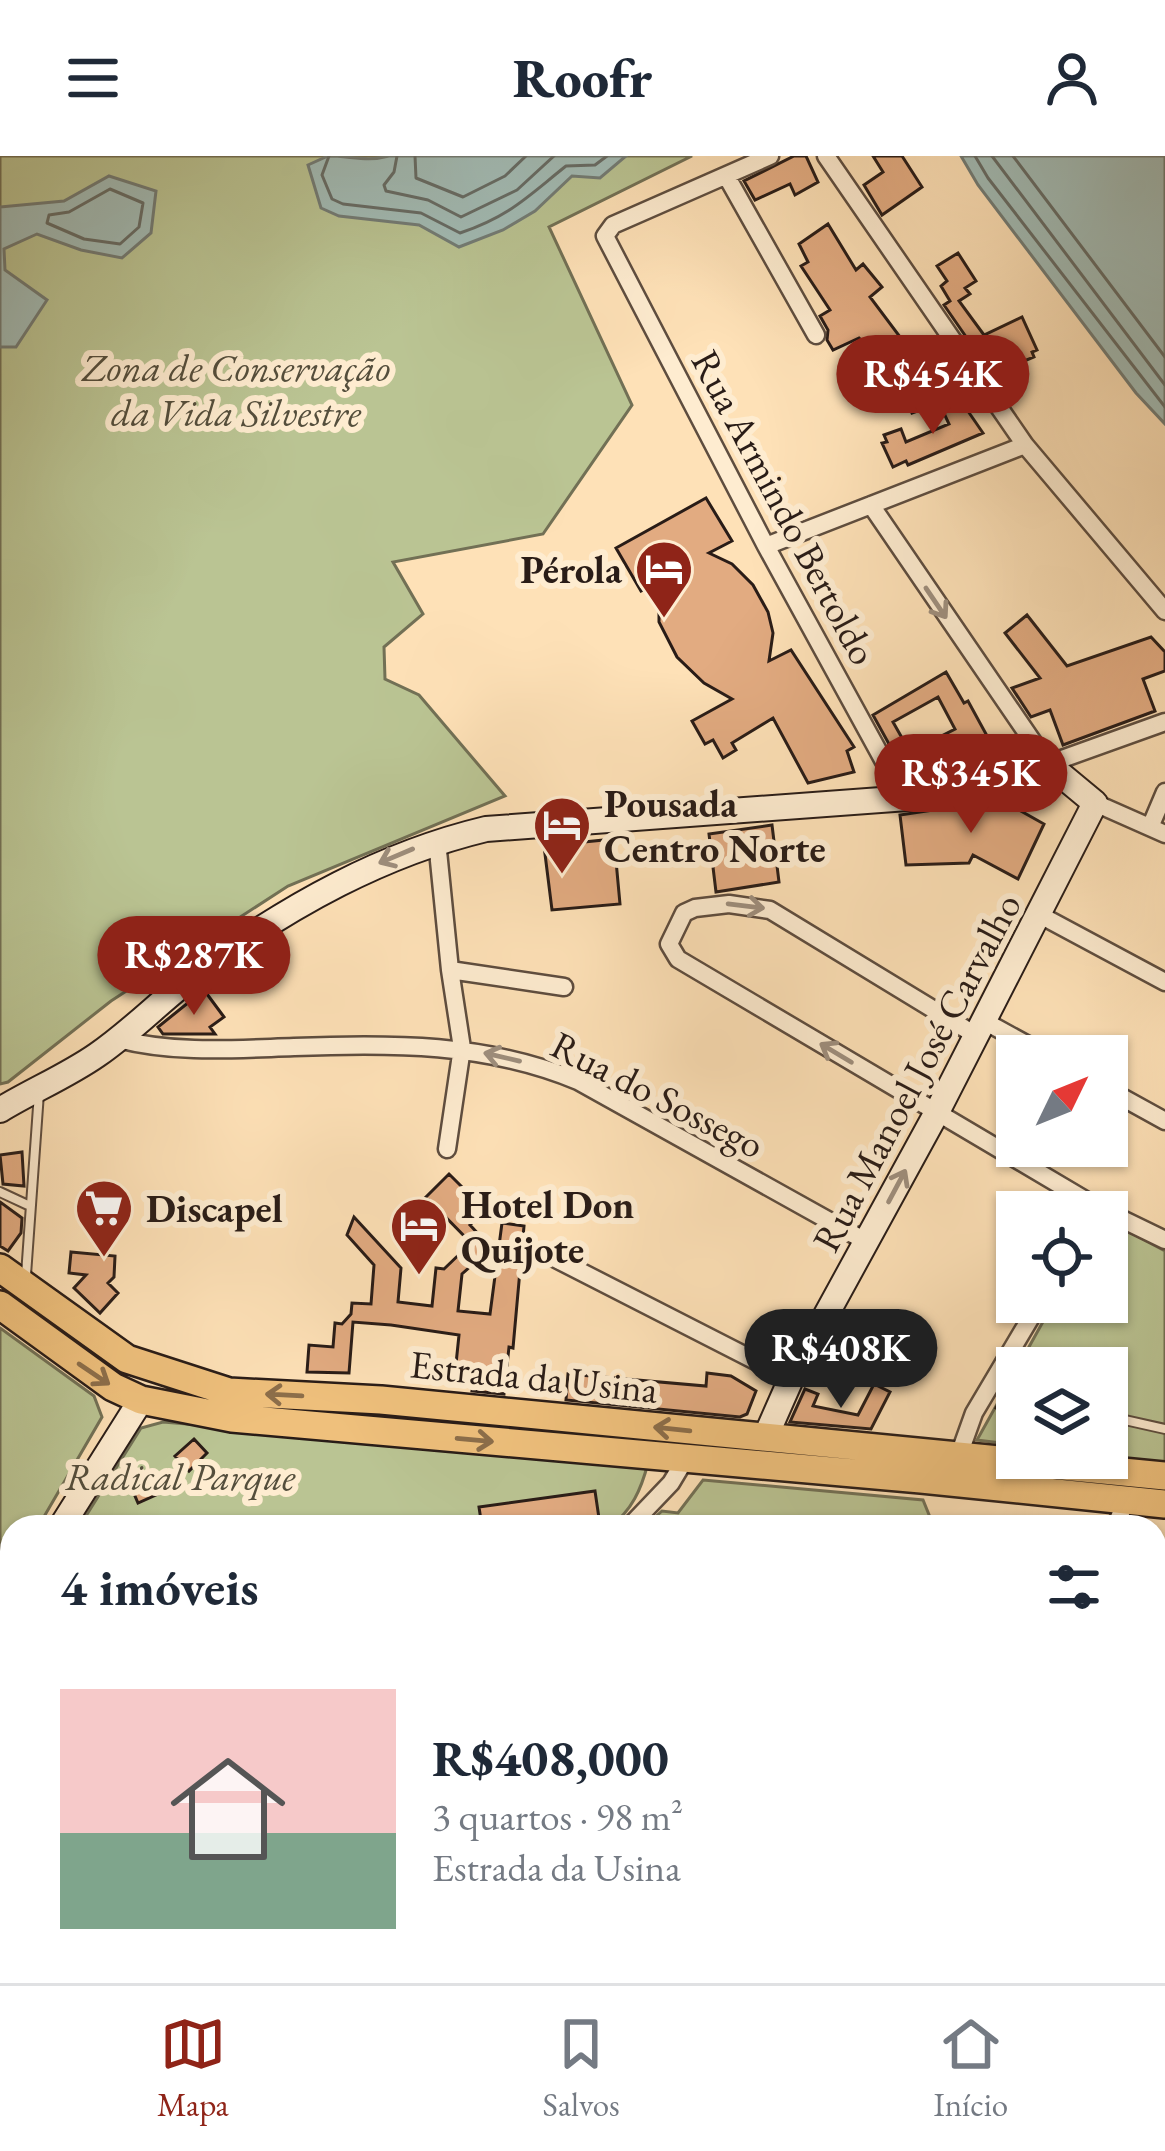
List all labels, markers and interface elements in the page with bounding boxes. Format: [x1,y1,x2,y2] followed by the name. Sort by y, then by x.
[513,43,652,113] text: Roofr
[60,45,126,111] icon: menu
[1039,45,1105,111] icon: person
[835,335,1031,437] pin: R$454K
[680,341,889,674] street label: Rua Armindo Bertoldo
[81,342,390,438] park label: Zona de Conservação da Vida Silvestre
[863,348,1003,399] text: R$454K
[633,538,695,620] hotel icon: Pérola
[520,544,623,595] place label: Pérola
[923,585,948,619] one-way arrow
[873,734,1069,836] pin: R$345K
[901,747,1041,798] text: R$345K
[604,778,826,874] place label: Pousada Centro Norte
[531,794,593,876] hotel icon: Pousada Centro Norte
[378,847,414,869] one-way arrow
[800,884,1033,1260] street label: Rua Manoel José Carvalho
[726,896,765,918] one-way arrow
[96,916,292,1018] pin: R$287K
[124,929,264,980] text: R$287K
[543,1019,773,1170] street label: Rua do Sossego
[996,1035,1128,1167] north arrow
[996,1035,1128,1479] map controls
[819,1041,854,1065] one-way arrow
[483,1045,521,1067] one-way arrow
[886,1169,909,1204] one-way arrow
[73,1177,135,1259] supermarket icon: Discapel
[461,1179,634,1275] place label: Hotel Don Quijote
[146,1183,283,1234] place label: Discapel
[996,1191,1128,1323] button: locate
[388,1195,450,1277] hotel icon: Hotel Don Quijote
[743,1309,939,1411] pin: R$408K
[771,1322,911,1373] text: R$408K
[408,1338,661,1415] street label: Estrada da Usina
[996,1347,1128,1479] button: layers
[77,1362,111,1387] one-way arrow
[265,1383,304,1406] one-way arrow
[653,1417,692,1440] one-way arrow
[455,1429,494,1452] one-way arrow
[65,1451,296,1502] park label: Radical Parque
[60,1554,259,1620] text: 4 imóveis
[1041,1554,1107,1620] icon: filters
[432,1725,669,1791] text: R$408,000
[156,1737,300,1881] icon: home
[432,1791,683,1842] text: 3 quartos · 98 m²
[432,1842,681,1893] text: Estrada da Usina
[157,2011,229,2126] tab: Mapa
[543,2011,620,2126] tab: Salvos
[933,2011,1008,2126] tab: Início

